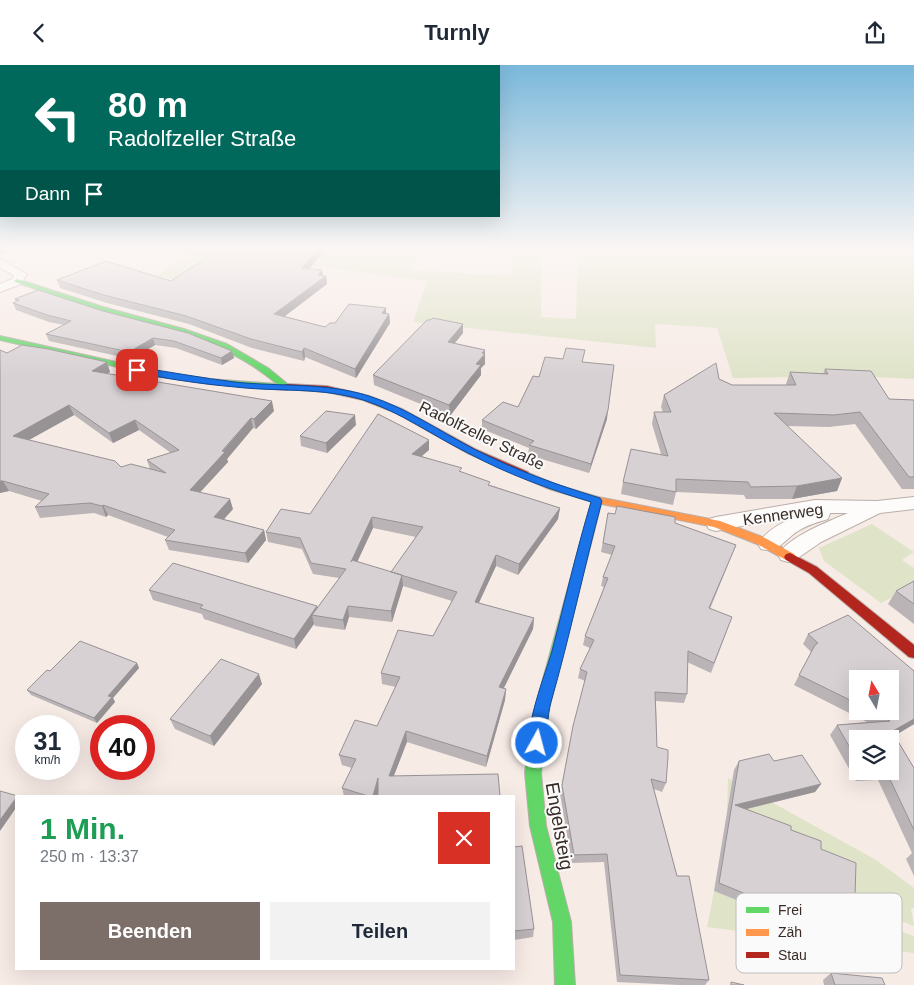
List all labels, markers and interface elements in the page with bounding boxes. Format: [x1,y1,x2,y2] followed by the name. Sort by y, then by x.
[25,19,53,47] icon: back
[861,19,889,47] icon: share
[424,20,490,45] text: Turnly
[25,85,90,150] icon: left
[108,85,188,124] text: 80 m
[108,126,296,151] text: Radolfzeller Straße
[80,180,108,208] icon: arrive
[25,183,70,204] text: Dann
[116,349,158,391] pin
[123,356,151,384] icon: arrive
[417,398,547,473] street label: Radolfzeller Straße
[742,500,824,529] street label: Kennerweg
[849,670,899,720] north arrow
[849,670,899,780] map controls
[90,715,155,780] speed limit sign: 40
[510,716,562,768] position arrow
[34,727,61,755] text: 31
[849,730,899,780] button: layers
[34,753,61,767] text: km/h
[541,781,578,872] street label: Engelsteig
[40,812,125,845] text: 1 Min.
[438,812,490,864] button: close
[40,848,139,865] text: 250 m · 13:37
[736,893,902,973] legend
[40,902,260,960] button: Beenden
[270,902,490,960] button: Teilen
[778,902,802,918] text: Frei
[778,924,802,940] text: Zäh
[778,947,807,963] text: Stau

